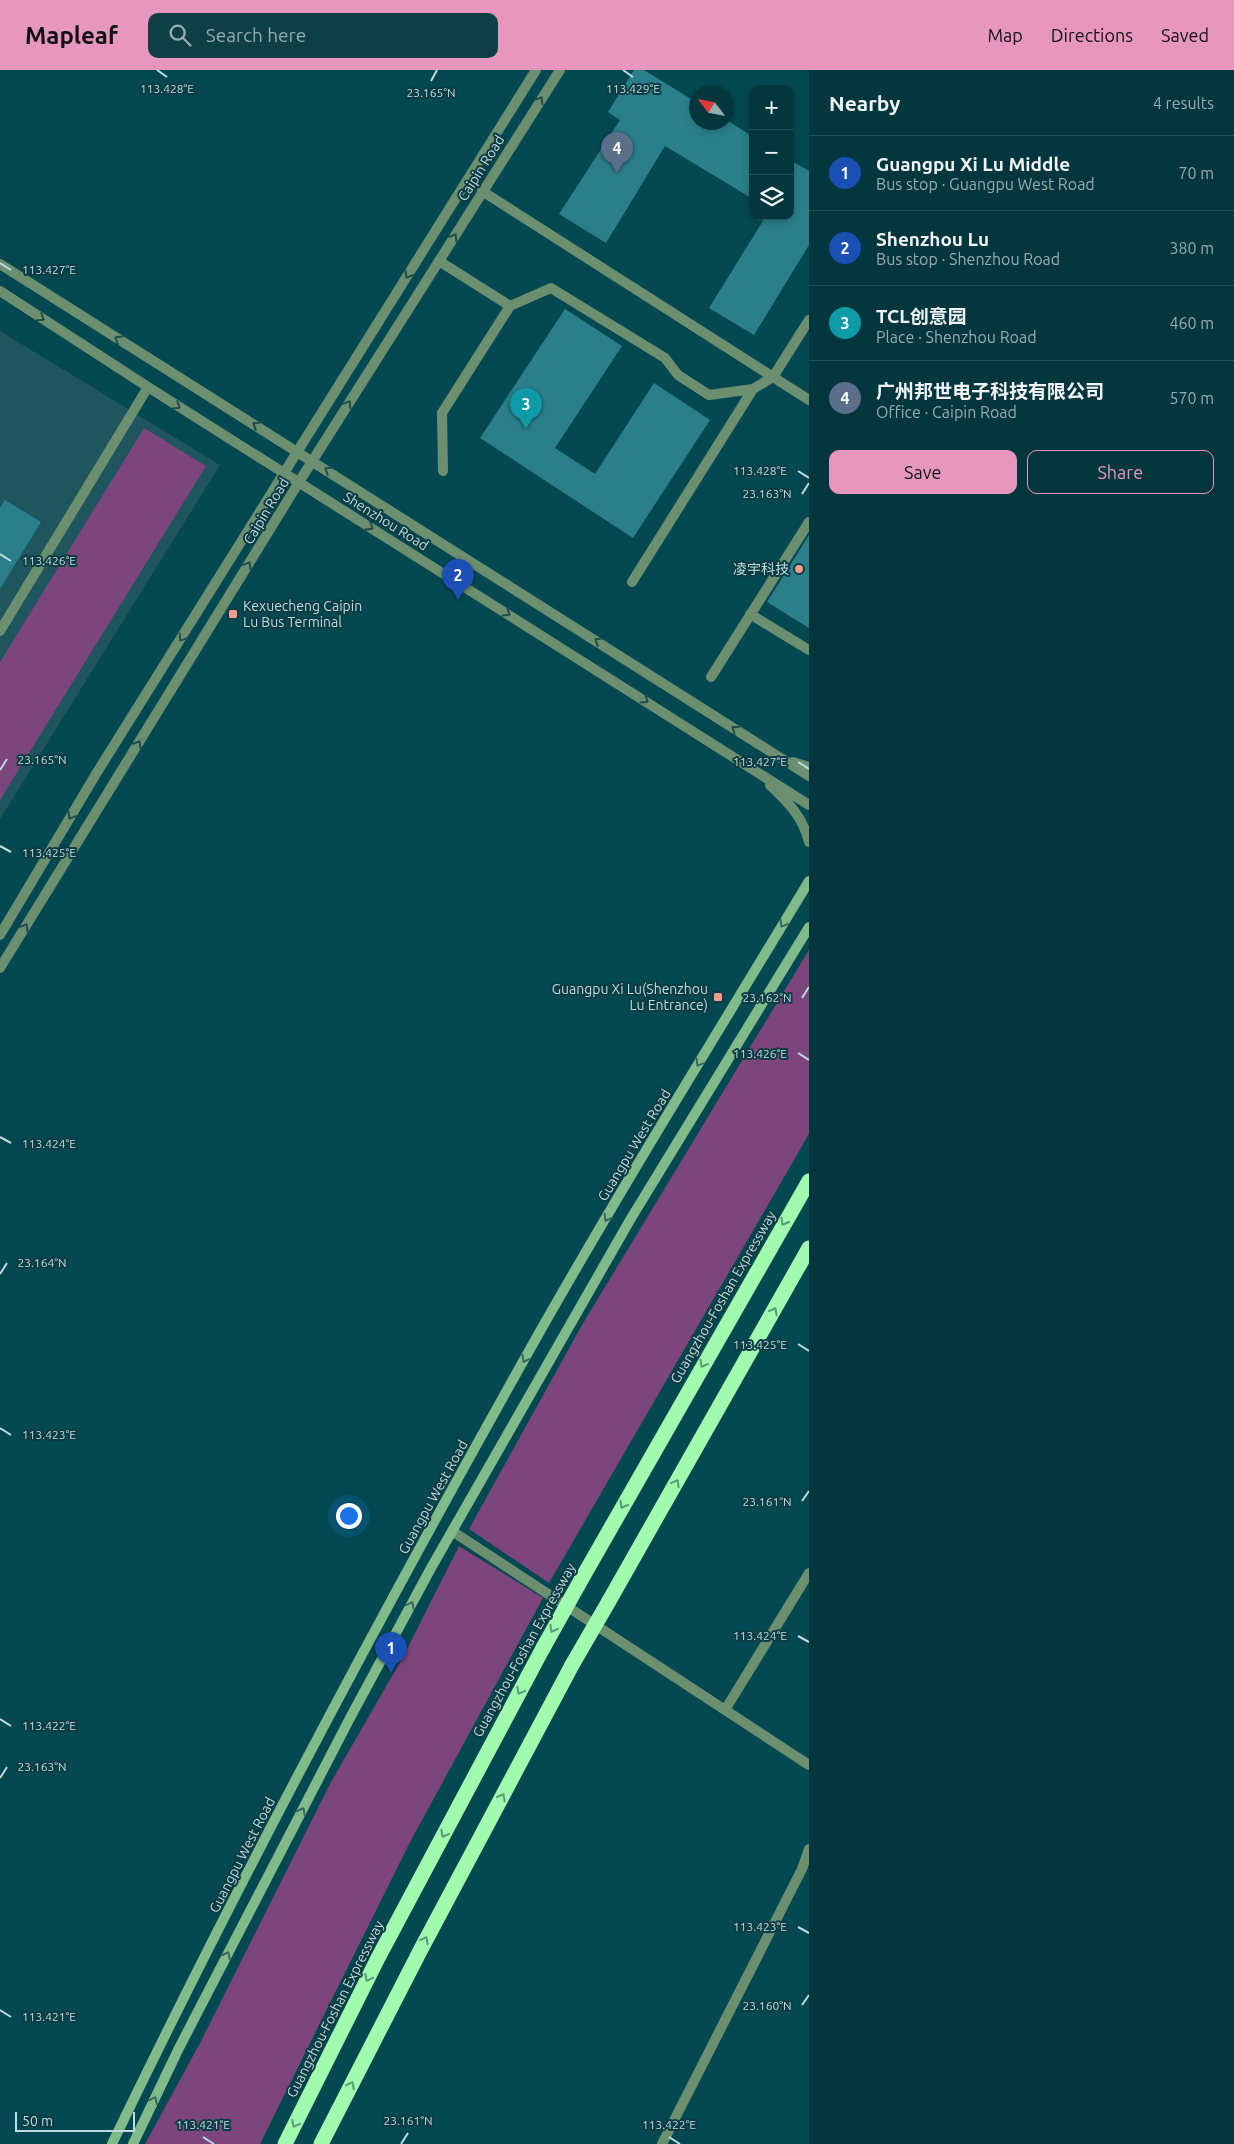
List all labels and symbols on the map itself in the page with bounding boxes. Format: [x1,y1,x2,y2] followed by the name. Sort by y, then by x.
[140,82,194,95] text: 113.428°E
[606,82,660,95] text: 113.429°E
[689,85,734,130] north arrow
[406,86,456,99] text: 23.165°N
[534,96,544,105] one-way arrow
[455,132,507,204] street label: Caipin Road
[601,132,633,173] pin: 4
[447,234,457,243] one-way arrow
[22,263,76,276] text: 113.427°E
[405,269,415,278] one-way arrow
[36,311,45,321] one-way arrow
[114,336,124,345] one-way arrow
[510,388,542,429] pin: 3
[172,399,181,409] one-way arrow
[342,401,351,410] one-way arrow
[252,422,261,432] one-way arrow
[733,464,787,477] text: 113.428°E
[324,467,334,476] one-way arrow
[240,475,292,547] street label: Caipin Road
[742,487,792,500] text: 23.163°N
[341,488,431,554] street label: Shenzhou Road
[365,520,374,530] one-way arrow
[22,554,76,567] text: 113.426°E
[442,559,474,600] pin: 2
[733,561,789,577] place label: 凌宇科技
[242,562,252,571] one-way arrow
[793,563,805,575] marker: 凌宇科技
[243,598,362,630] place label: Kexuecheng Caipin Lu Bus Terminal
[502,607,511,617] one-way arrow
[227,608,239,620] marker: Kexuecheng Caipin Lu Bus Terminal
[179,632,189,641] one-way arrow
[595,638,604,648] one-way arrow
[639,694,648,703] one-way arrow
[731,726,741,735] one-way arrow
[132,740,141,749] one-way arrow
[17,753,67,766] text: 23.165°N
[733,755,787,768] text: 113.427°E
[67,811,77,820] one-way arrow
[22,846,76,859] text: 113.425°E
[779,919,789,928] one-way arrow
[19,923,29,932] one-way arrow
[552,981,708,1013] place label: Guangpu Xi Lu(Shenzhou Lu Entrance)
[712,991,724,1003] marker: Guangpu Xi Lu(Shenzhou Lu Entrance)
[742,991,792,1004] text: 23.162°N
[733,1047,787,1060] text: 113.426°E
[696,1058,705,1067] one-way arrow
[594,1086,674,1204] street label: Guangpu West Road
[22,1137,76,1150] text: 113.424°E
[667,1208,779,1386] street label: Guangzhou-Foshan Expressway
[603,1213,613,1222] one-way arrow
[780,1217,790,1226] one-way arrow
[17,1256,67,1269] text: 23.164°N
[767,1307,777,1316] one-way arrow
[733,1338,787,1351] text: 113.425°E
[521,1353,531,1362] one-way arrow
[700,1358,710,1367] one-way arrow
[22,1428,76,1441] text: 113.423°E
[395,1437,471,1557] street label: Guangpu West Road
[670,1479,680,1488] one-way arrow
[742,1495,792,1508] text: 23.161°N
[619,1499,629,1508] one-way arrow
[336,1503,362,1529] your location
[469,1560,579,1740] street label: Guangzhou-Foshan Expressway
[405,1602,415,1611] one-way arrow
[549,1624,559,1633] one-way arrow
[733,1629,787,1642] text: 113.424°E
[375,1632,407,1673] pin: 1
[516,1686,526,1695] one-way arrow
[22,1719,76,1732] text: 113.422°E
[17,1760,67,1773] text: 23.163°N
[496,1793,506,1802] one-way arrow
[206,1795,278,1915] street label: Guangpu West Road
[296,1807,306,1816] one-way arrow
[440,1829,450,1838] one-way arrow
[283,1918,387,2100] street label: Guangzhou-Foshan Expressway
[733,1920,787,1933] text: 113.423°E
[419,1937,429,1946] one-way arrow
[221,1951,231,1960] one-way arrow
[364,1973,374,1982] one-way arrow
[742,1999,792,2012] text: 23.160°N
[22,2010,76,2023] text: 113.421°E
[345,2081,355,2090] one-way arrow
[148,2096,158,2105] one-way arrow
[15,2109,135,2132] scale bar
[383,2114,433,2127] text: 23.161°N
[176,2118,230,2131] text: 113.421°E
[291,2118,301,2127] one-way arrow
[642,2118,696,2131] text: 113.422°E

